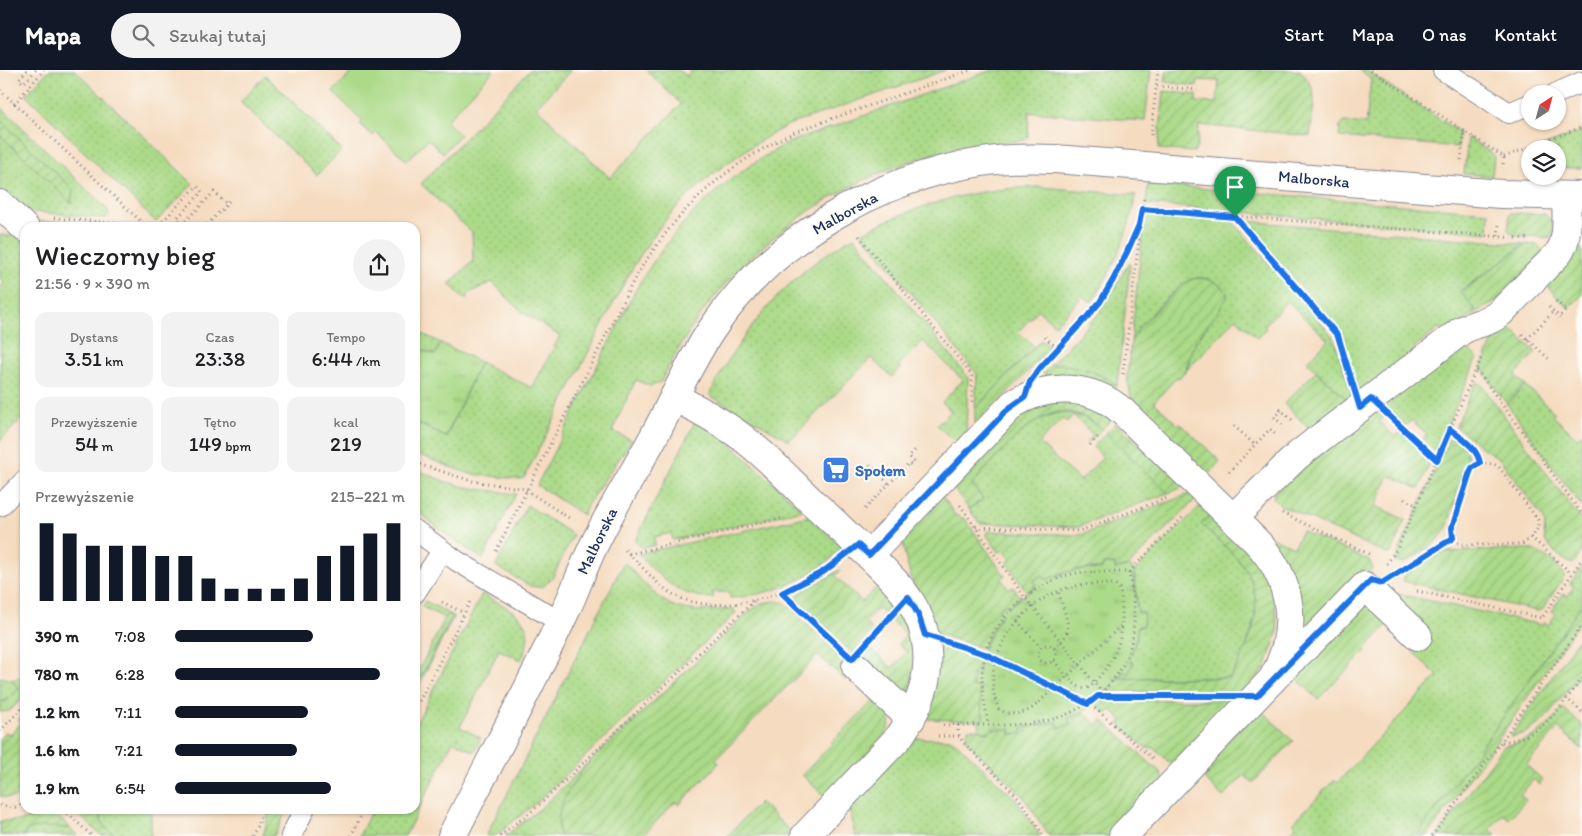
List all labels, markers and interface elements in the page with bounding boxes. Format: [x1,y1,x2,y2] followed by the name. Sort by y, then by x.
[111,13,461,58] search box
[25,21,81,50] text: Mapa
[129,21,157,49] icon: search
[169,24,266,47] text: Szukaj tutaj
[1284,24,1324,46] text: Start
[1352,24,1394,46] text: Mapa
[1422,24,1467,46] text: O nas
[1495,24,1557,46] text: Kontakt
[1521,85,1566,130] north arrow
[1521,85,1566,185] map controls
[1521,140,1566,185] button: layers
[1214,166,1256,217] pin
[1277,166,1351,192] street label: Malborska
[1221,173,1249,201] icon: arrive
[809,187,882,239] street label: Malborska
[35,238,215,272] text: Wieczorny bieg
[353,239,405,291] button: share
[35,274,150,293] text: 21:56 · 9 × 390 m
[70,329,118,346] text: Dystans
[205,329,235,346] text: Czas
[327,329,365,346] text: Tempo
[64,346,102,371] text: 3.51
[195,346,245,371] text: 23:38
[311,346,353,371] text: 6:44
[102,353,124,370] text: km
[353,353,381,370] text: /km
[51,414,137,431] text: Przewyższenie
[203,414,237,431] text: Tętno
[334,414,358,431] text: kcal
[75,431,98,456] text: 54
[189,431,222,456] text: 149
[330,431,362,456] text: 219
[98,438,113,455] text: m
[222,438,251,455] text: bpm
[821,455,851,485] supermarket icon: Społem
[855,461,906,481] place label: Społem
[35,487,134,506] text: Przewyższenie
[331,487,405,506] text: 215–221 m
[573,504,622,577] street label: Malborska
[35,627,79,646] text: 390 m
[115,627,145,646] text: 7:08
[35,665,79,684] text: 780 m
[115,665,145,684] text: 6:28
[35,703,80,722] text: 1.2 km
[115,703,142,722] text: 7:11
[35,741,80,760] text: 1.6 km
[115,741,143,760] text: 7:21
[35,779,79,798] text: 1.9 km
[115,779,145,798] text: 6:54

